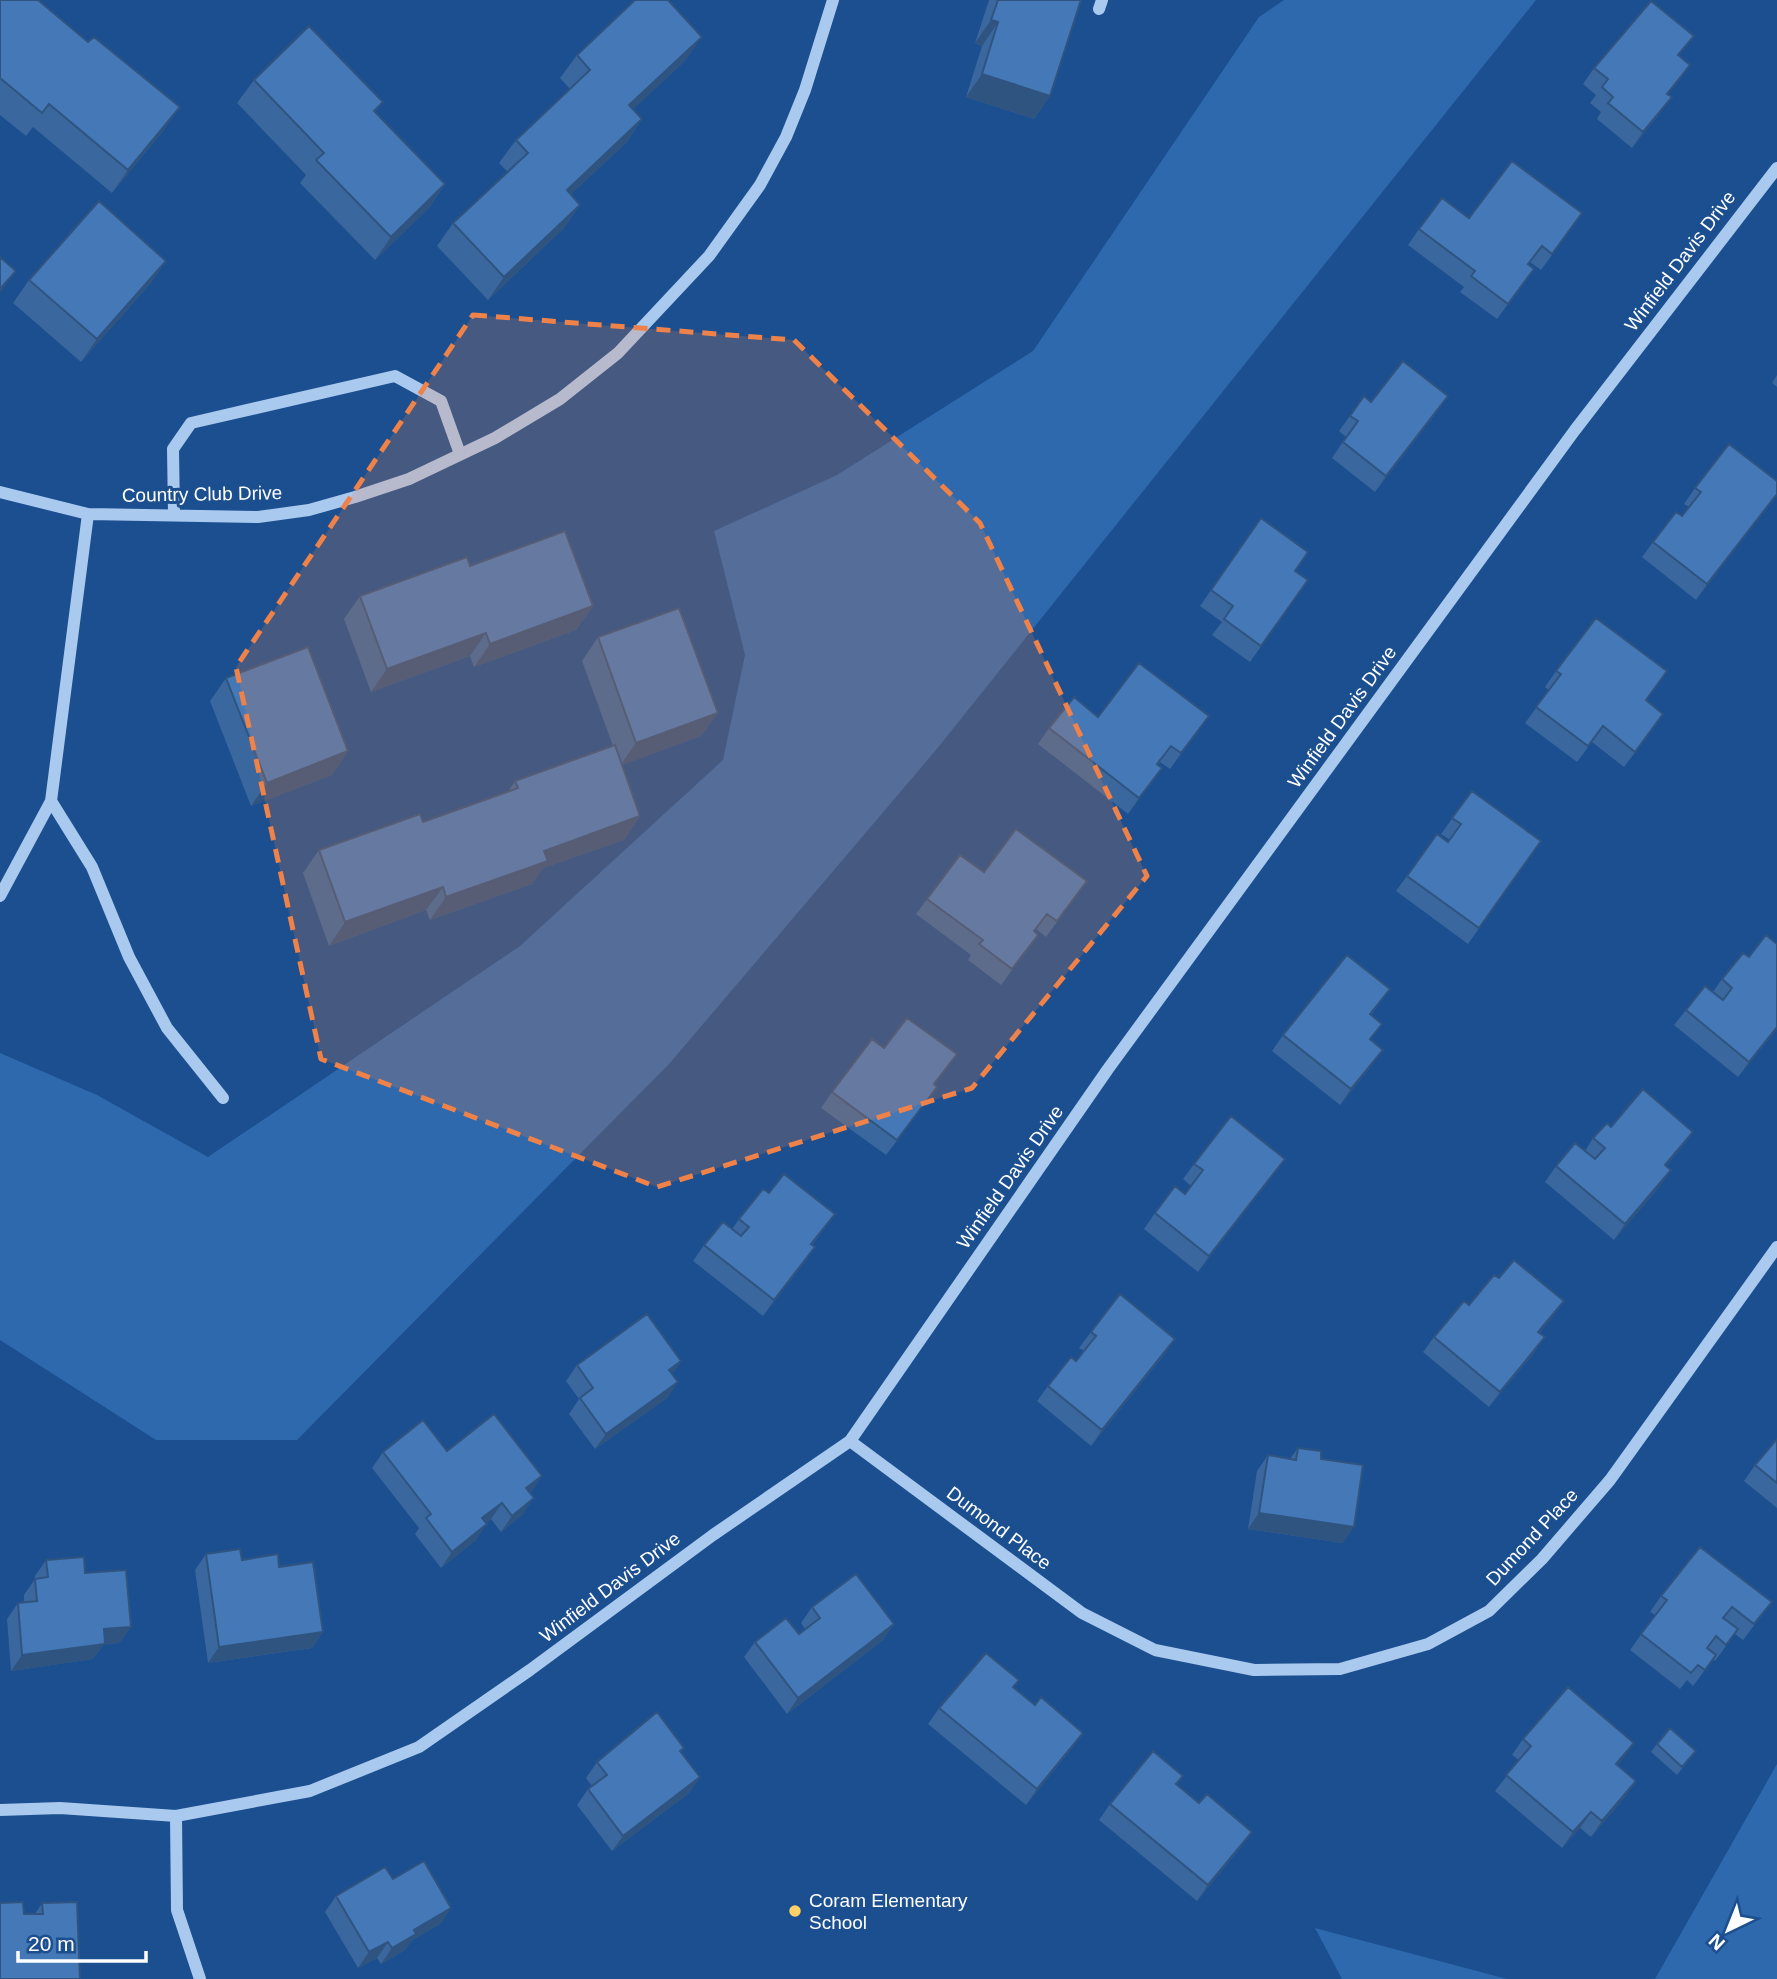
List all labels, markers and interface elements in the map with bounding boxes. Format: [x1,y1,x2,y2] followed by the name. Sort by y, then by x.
[1620,187,1740,335] street label: Winfield Davis Drive
[122,482,282,506] street label: Country Club Drive
[1284,642,1400,792] street label: Winfield Davis Drive
[953,1101,1067,1253] street label: Winfield Davis Drive
[943,1482,1055,1574] street label: Dumond Place
[1482,1484,1582,1590] street label: Dumond Place
[536,1527,684,1647] street label: Winfield Davis Drive
[809,1890,968,1933] place label: Coram Elementary School
[1693,1895,1763,1965] north arrow
[787,1903,803,1919] marker: Coram Elementary School
[18,1920,145,1964] scale bar
[1705,1930,1729,1954] text: N
[28,1932,75,1955] text: 20 m

